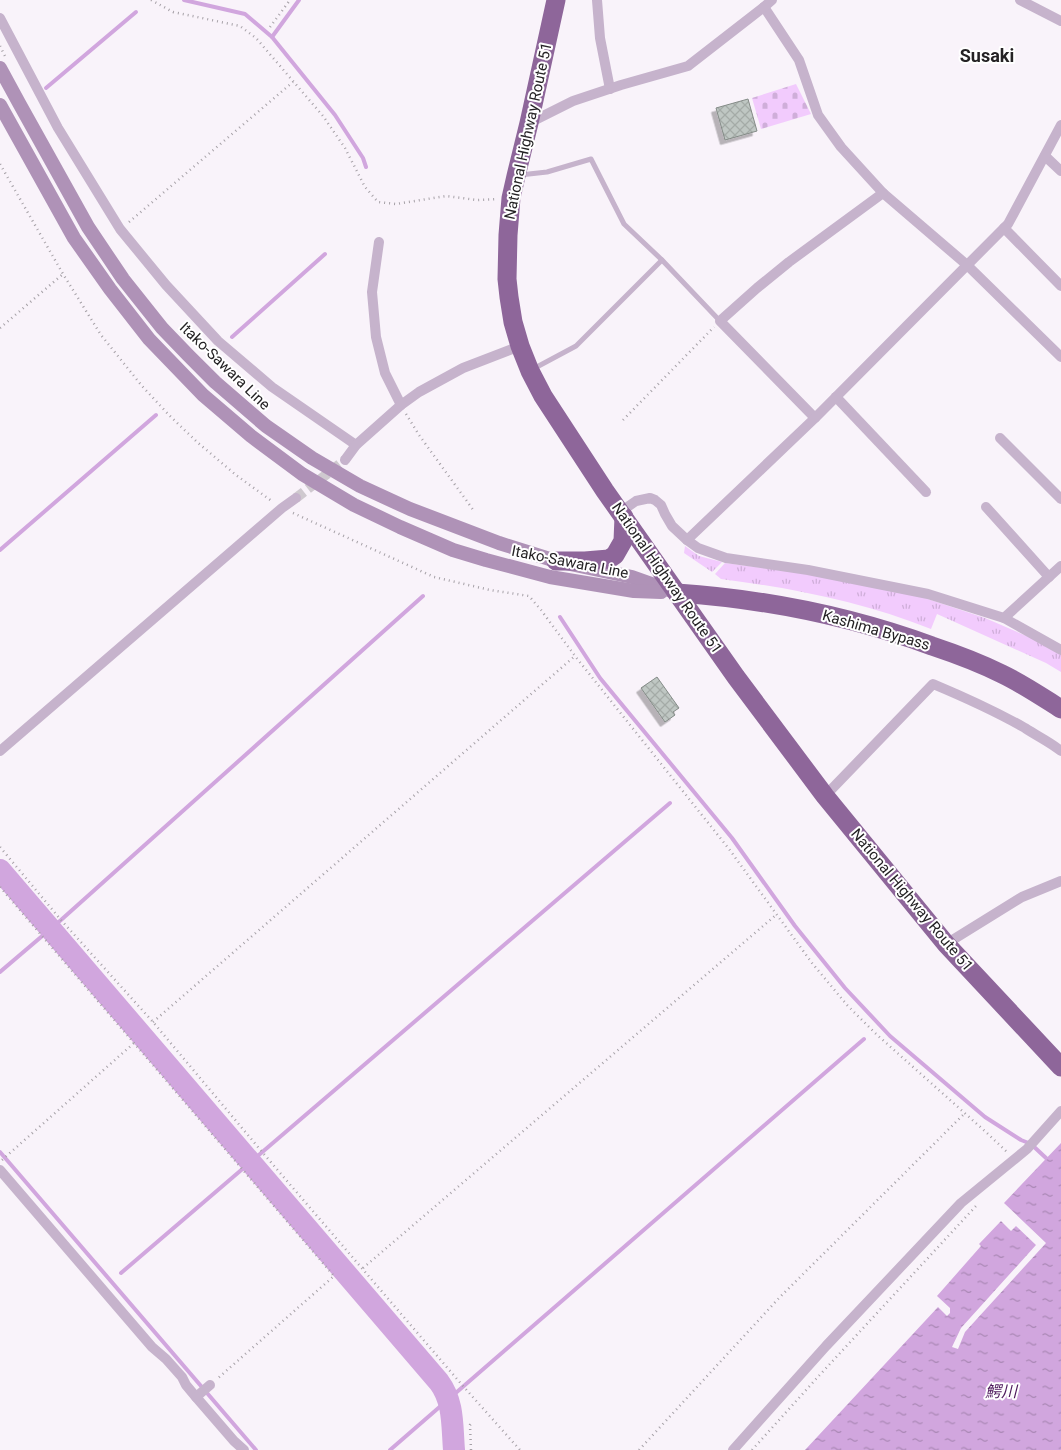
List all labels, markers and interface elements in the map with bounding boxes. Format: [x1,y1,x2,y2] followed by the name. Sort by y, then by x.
[500,41,556,221] street label: National Highway Route 51
[960,45,1014,66] district label: Susaki
[176,318,274,414] street label: Itako-Sawara Line
[608,499,726,657] street label: National Highway Route 51
[510,542,630,582] street label: Itako-Sawara Line
[820,606,932,654] street label: Kashima Bypass
[847,825,977,975] street label: National Highway Route 51
[985,1382,1019,1401] water label: 鰐川

